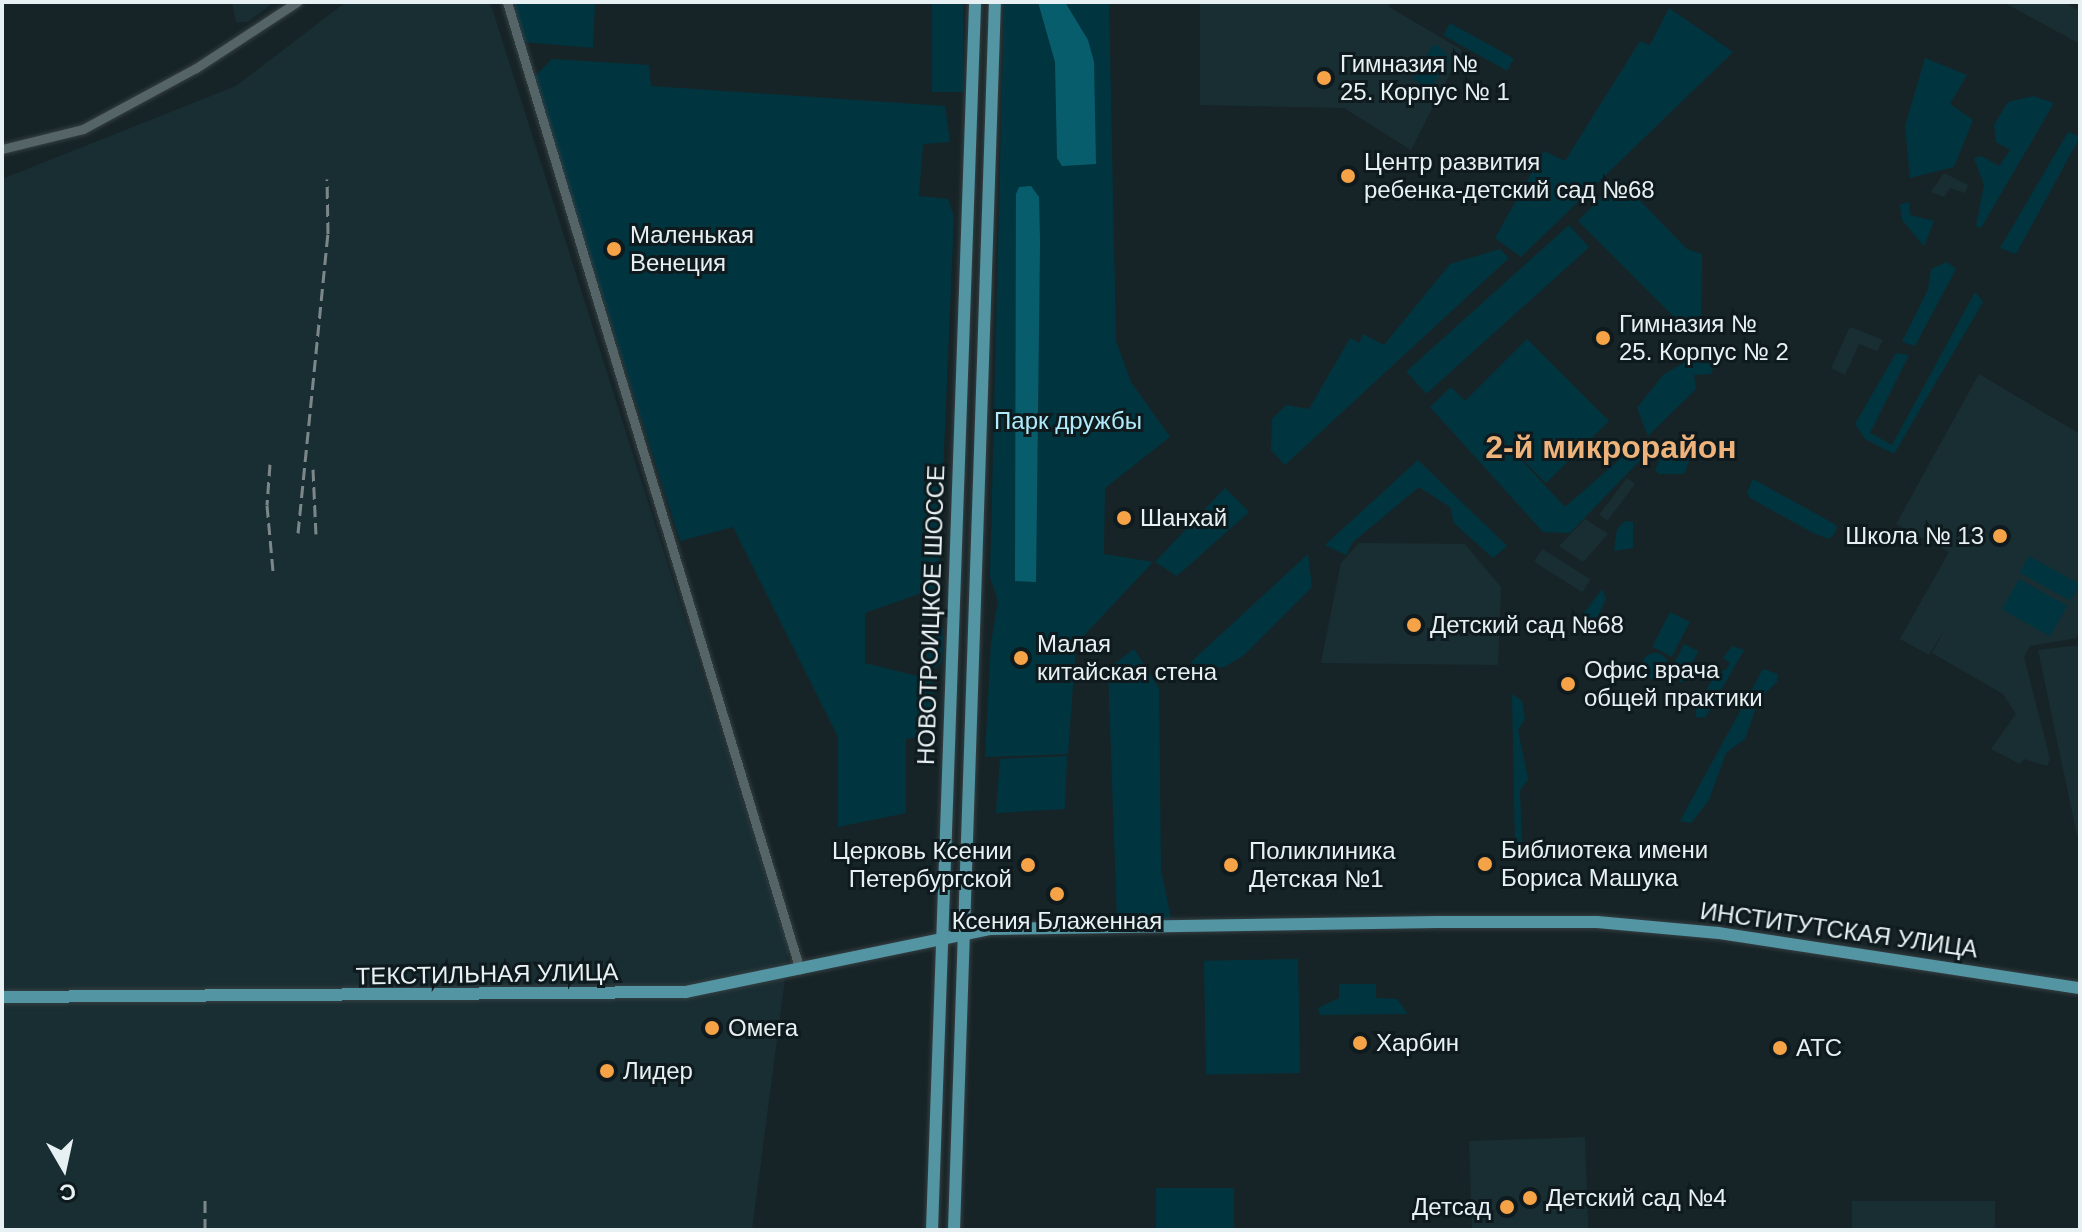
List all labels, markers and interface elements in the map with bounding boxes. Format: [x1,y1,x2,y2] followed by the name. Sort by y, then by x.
[1340,50,1510,106] place label: Гимназия № 25. Корпус № 1
[1315,69,1333,87] marker: Гимназия № 25. Корпус № 1
[1364,148,1655,204] place label: Центр развития ребенка-детский сад №68
[1339,167,1357,185] marker: Центр развития ребенка-детский сад №68
[630,221,754,277] place label: Маленькая Венеция
[605,240,623,258] marker: Маленькая Венеция
[1619,310,1789,366] place label: Гимназия № 25. Корпус № 2
[1594,329,1612,347] marker: Гимназия № 25. Корпус № 2
[994,407,1142,435] park label: Парк дружбы
[1485,428,1737,466] district label: 2-й микрорайон
[911,465,951,765] street label: НОВОТРОИЦКОЕ ШОССЕ
[1140,504,1227,532] place label: Шанхай
[1115,509,1133,527] marker: Шанхай
[1845,522,1984,550] place label: Школа № 13
[1991,527,2009,545] marker: Школа № 13
[1430,611,1624,639] place label: Детский сад №68
[1405,616,1423,634] marker: Детский сад №68
[1037,630,1217,686] place label: Малая китайская стена
[1012,649,1030,667] marker: Малая китайская стена
[1584,656,1763,712] place label: Офис врача общей практики
[1559,675,1577,693] marker: Офис врача общей практики
[1501,836,1708,892] place label: Библиотека имени Бориса Машука
[832,837,1012,893] place label: Церковь Ксении Петербургской
[1249,837,1396,893] place label: Поликлиника Детская №1
[1220,854,1242,876] marker: Поликлиника Детская №1
[1476,855,1494,873] marker: Библиотека имени Бориса Машука
[1019,856,1037,874] marker: Церковь Ксении Петербургской
[1048,885,1066,903] marker: Ксения Блаженная
[1698,896,1980,964] street label: ИНСТИТУТСКАЯ УЛИЦА
[952,907,1162,935] place label: Ксения Блаженная
[355,957,619,991] street label: ТЕКСТИЛЬНАЯ УЛИЦА
[728,1014,798,1042] place label: Омега
[703,1019,721,1037] marker: Омега
[1376,1029,1459,1057] place label: Харбин
[1351,1034,1369,1052] marker: Харбин
[1796,1034,1842,1062] place label: АТС
[1771,1039,1789,1057] marker: АТС
[623,1057,693,1085] place label: Лидер
[598,1062,616,1080] marker: Лидер
[24,1128,104,1208] north arrow
[58,1179,78,1206] text: С
[1546,1184,1727,1212] place label: Детский сад №4
[1521,1189,1539,1207] marker: Детский сад №4
[1412,1193,1491,1221] place label: Детсад
[1498,1198,1516,1216] marker: Детсад

